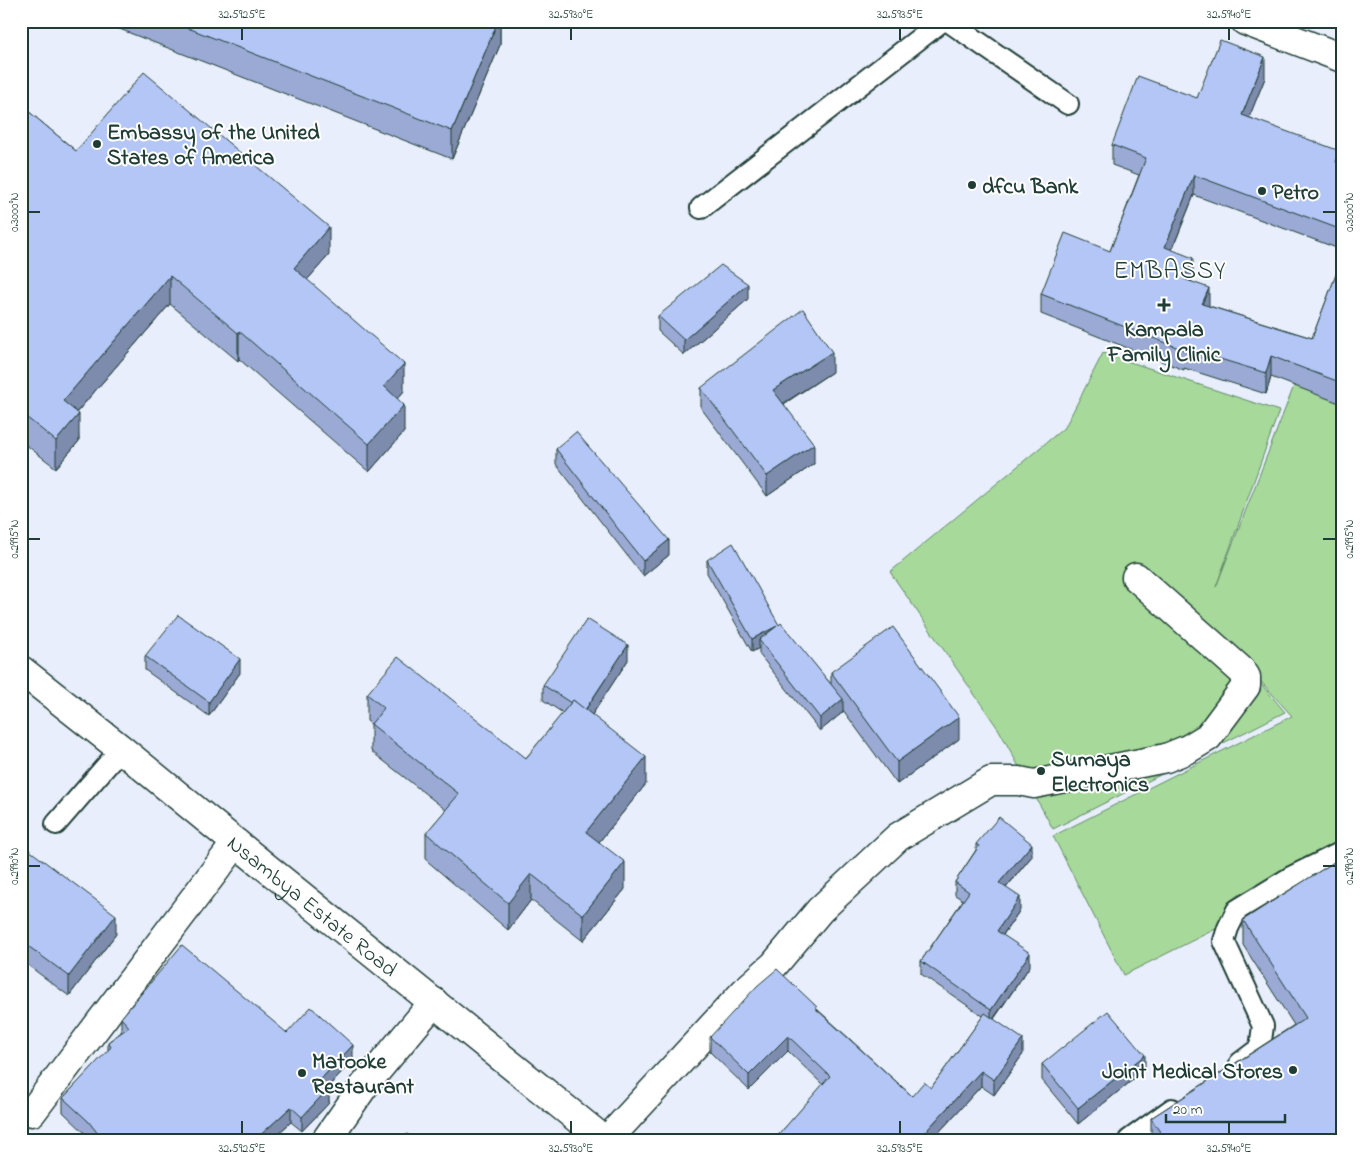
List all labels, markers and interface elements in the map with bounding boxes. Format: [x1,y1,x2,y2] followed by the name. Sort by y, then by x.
[218,6,266,24] text: 32.5925°E
[549,6,593,24] text: 32.5930°E
[877,6,923,24] text: 32.5935°E
[1207,6,1251,24] text: 32.5940°E
[107,118,320,175] place label: Embassy of the United States of America
[91,138,103,150] marker: Embassy of the United States of America
[982,172,1080,204] place label: dfcu Bank
[1272,178,1319,210] place label: Petro
[966,179,978,191] marker: dfcu Bank
[1256,185,1268,197] marker: Petro
[6,192,24,232] text: 0.3000°N
[1341,192,1359,232] text: 0.3000°N
[1113,254,1227,290] district label: EMBASSY
[1157,298,1171,312] marker: Kampala Family Clinic
[1107,315,1222,373] place label: Kampala Family Clinic
[6,519,24,559] text: 0.2995°N
[1341,519,1359,559] text: 0.2995°N
[1051,745,1149,802] place label: Sumaya Electronics
[1035,765,1047,777] marker: Sumaya Electronics
[219,829,403,986] street label: Nsambya Estate Road
[6,847,24,885] text: 0.2990°N
[1341,847,1359,885] text: 0.2990°N
[312,1047,415,1104] place label: Matooke Restaurant
[1102,1057,1283,1089] place label: Joint Medical Stores
[1287,1064,1299,1076] marker: Joint Medical Stores
[296,1067,308,1079] marker: Matooke Restaurant
[1166,1091,1284,1123] scale bar
[1173,1099,1203,1121] text: 20 m
[218,1140,266,1158] text: 32.5925°E
[549,1140,593,1158] text: 32.5930°E
[877,1140,923,1158] text: 32.5935°E
[1207,1140,1251,1158] text: 32.5940°E

